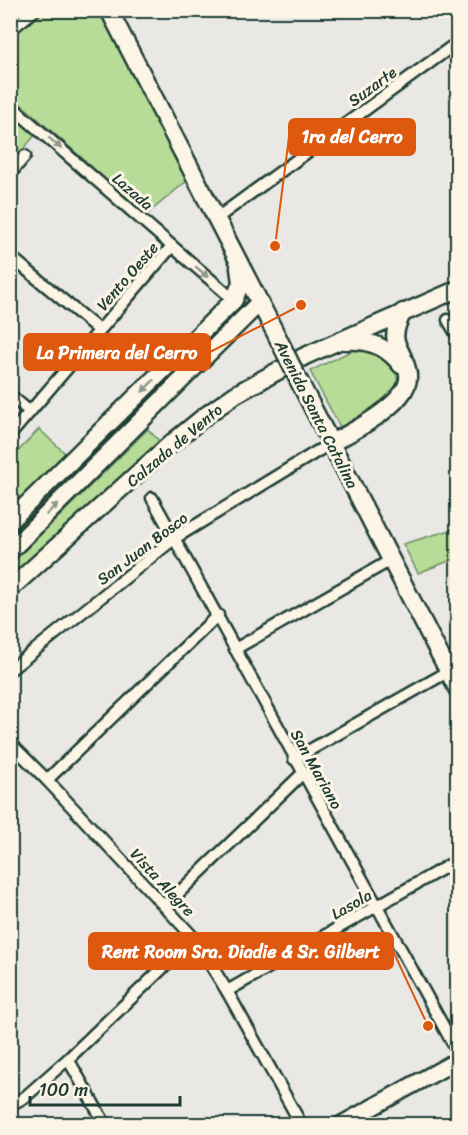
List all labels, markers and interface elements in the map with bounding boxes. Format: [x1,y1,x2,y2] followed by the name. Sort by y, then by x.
[342,58,403,114] street label: Suzarte
[289,119,415,155] callout: 1ra del Cerro
[301,121,403,153] text: 1ra del Cerro
[47,136,62,149] one-way arrow
[105,165,160,218] street label: Lazada
[89,235,166,318] street label: Vento Oeste
[194,265,209,278] one-way arrow
[24,334,210,370] callout: La Primera del Cerro
[266,334,367,494] street label: Avenida Santa Catalina
[37,337,198,369] text: La Primera del Cerro
[141,378,155,392] one-way arrow
[119,396,229,495] street label: Calzada de Vento
[45,502,59,517] one-way arrow
[90,504,194,593] street label: San Juan Bosco
[282,724,351,815] street label: San Mariano
[123,841,203,924] street label: Vista Alegre
[325,881,377,928] street label: Lasola
[89,933,393,969] callout: Rent Room Sra. Diadie & Sr. Gilbert
[101,936,380,968] text: Rent Room Sra. Diadie & Sr. Gilbert
[30,1069,180,1107] scale bar
[39,1074,88,1106] text: 100 m

